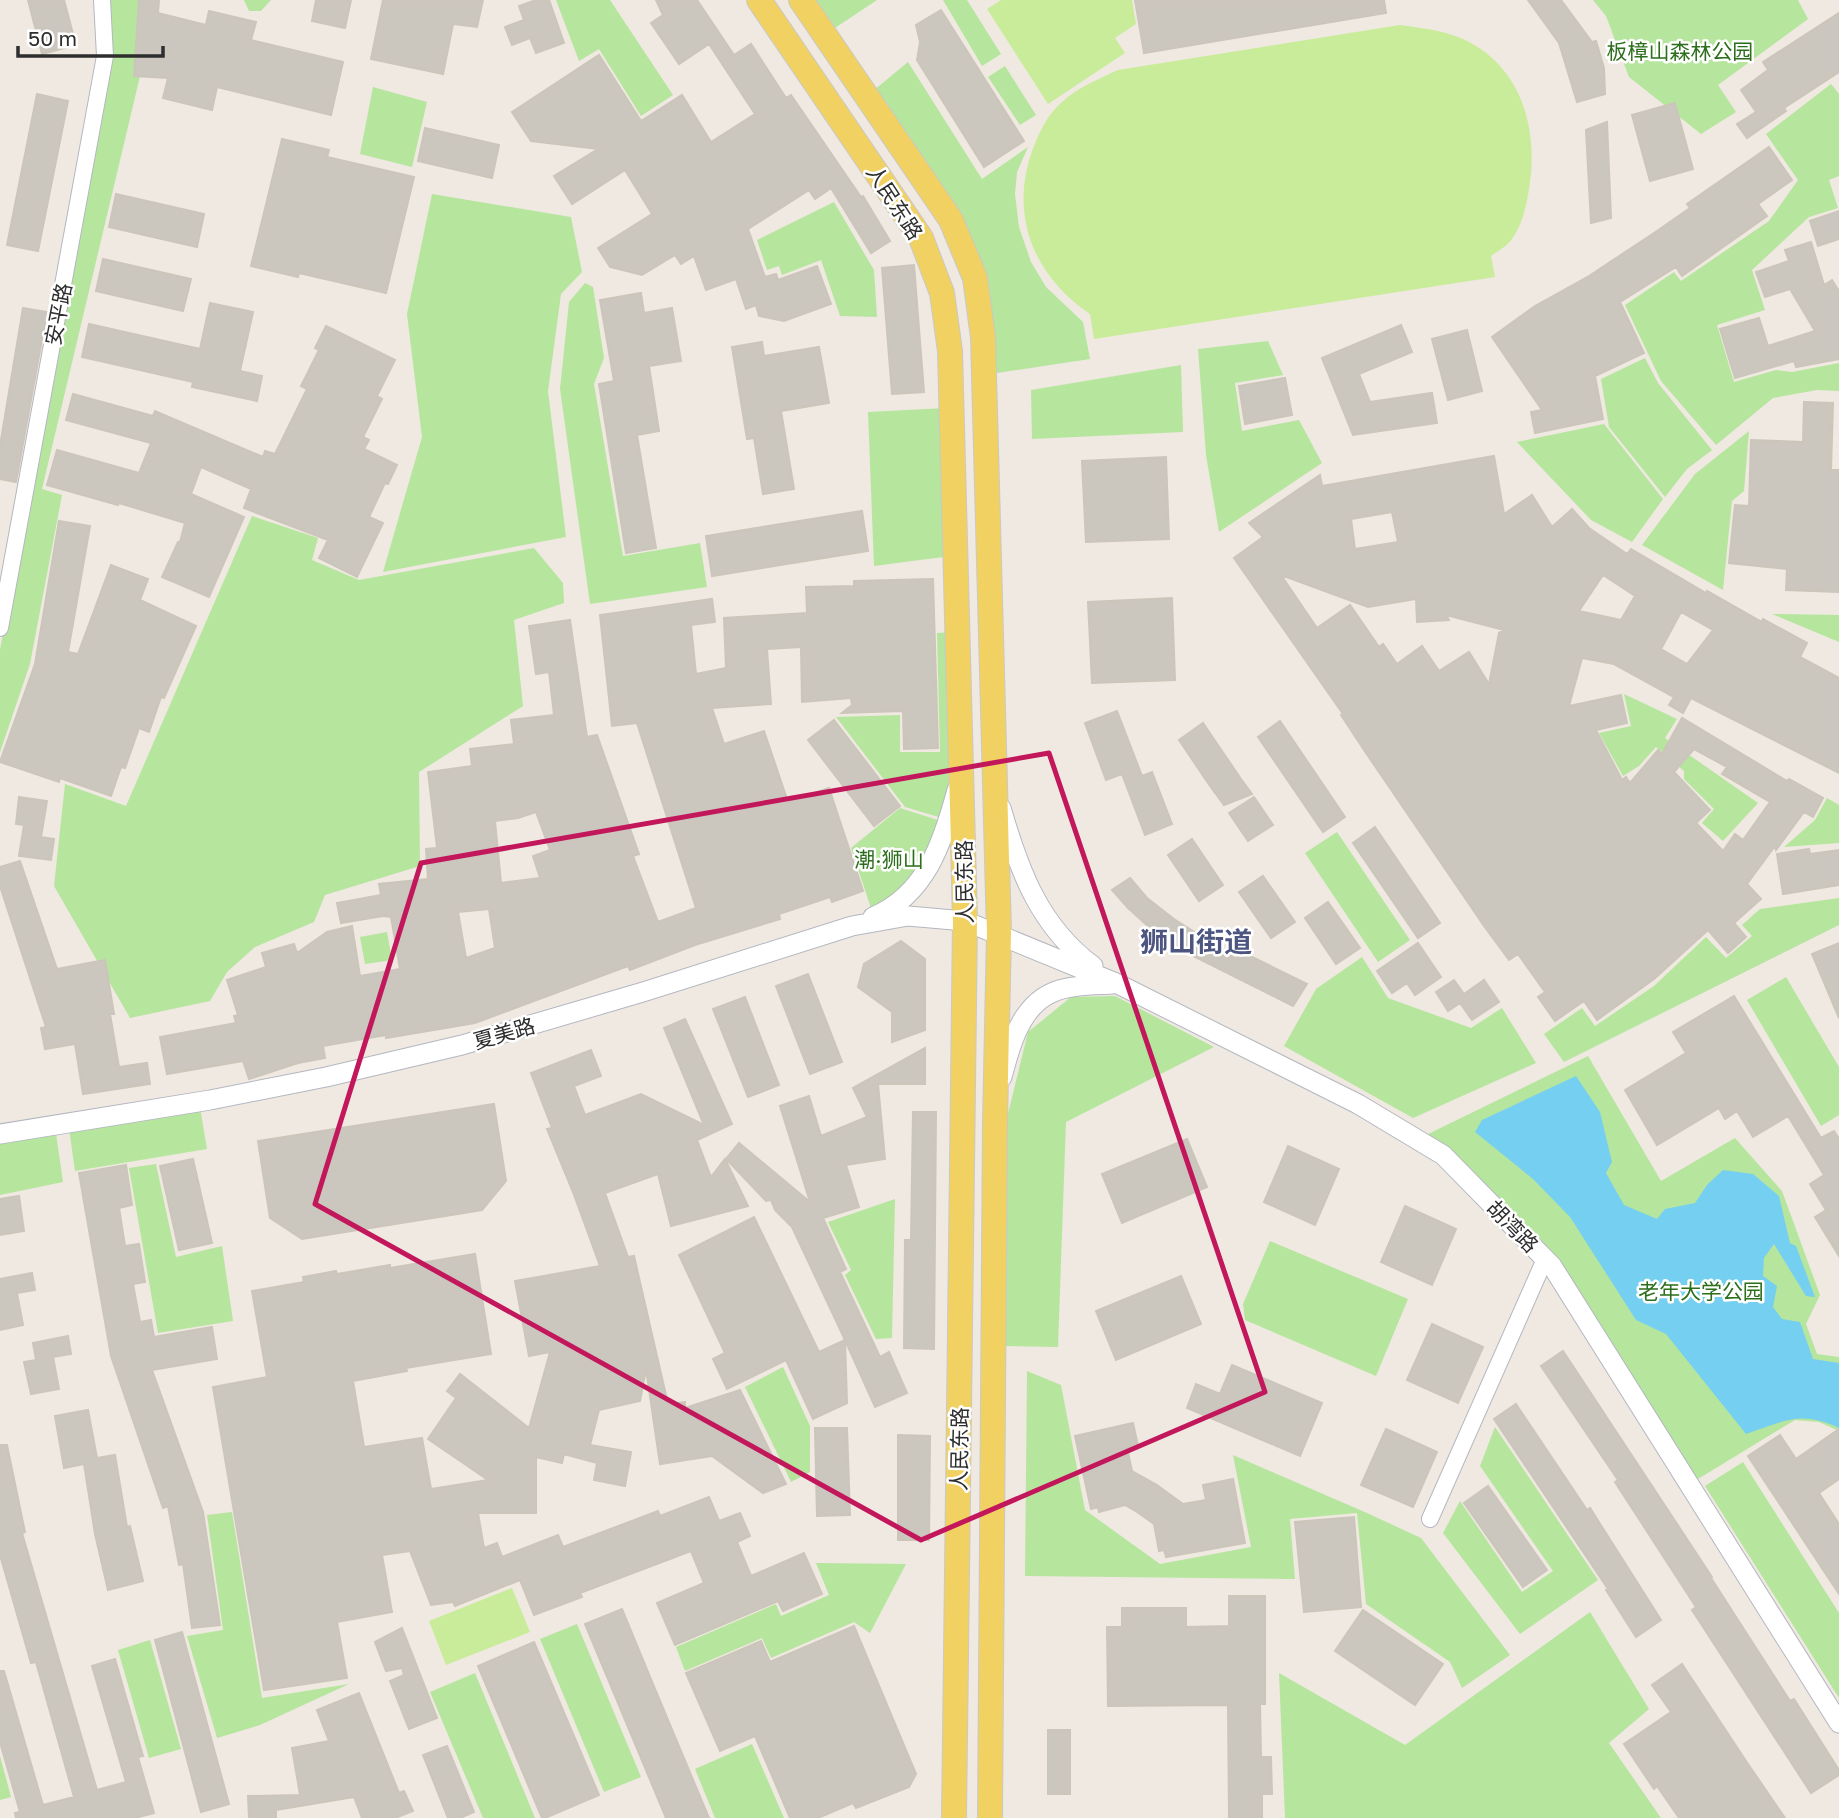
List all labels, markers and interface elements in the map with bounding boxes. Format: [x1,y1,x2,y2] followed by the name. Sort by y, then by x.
[18,14,163,58] scale bar
[28,25,77,51] text: 50 m
[1607,38,1754,64] park label: 板樟山森林公园
[861,160,929,244] street label: 人民东路
[39,281,77,347] street label: 安平路
[950,840,978,924] street label: 人民东路
[854,846,924,872] park label: 潮·狮山
[1140,925,1252,958] district label: 狮山街道
[470,1012,538,1054] street label: 夏美路
[1482,1194,1544,1258] street label: 胡湾路
[1638,1278,1764,1304] park label: 老年大学公园
[945,1407,973,1491] street label: 人民东路

